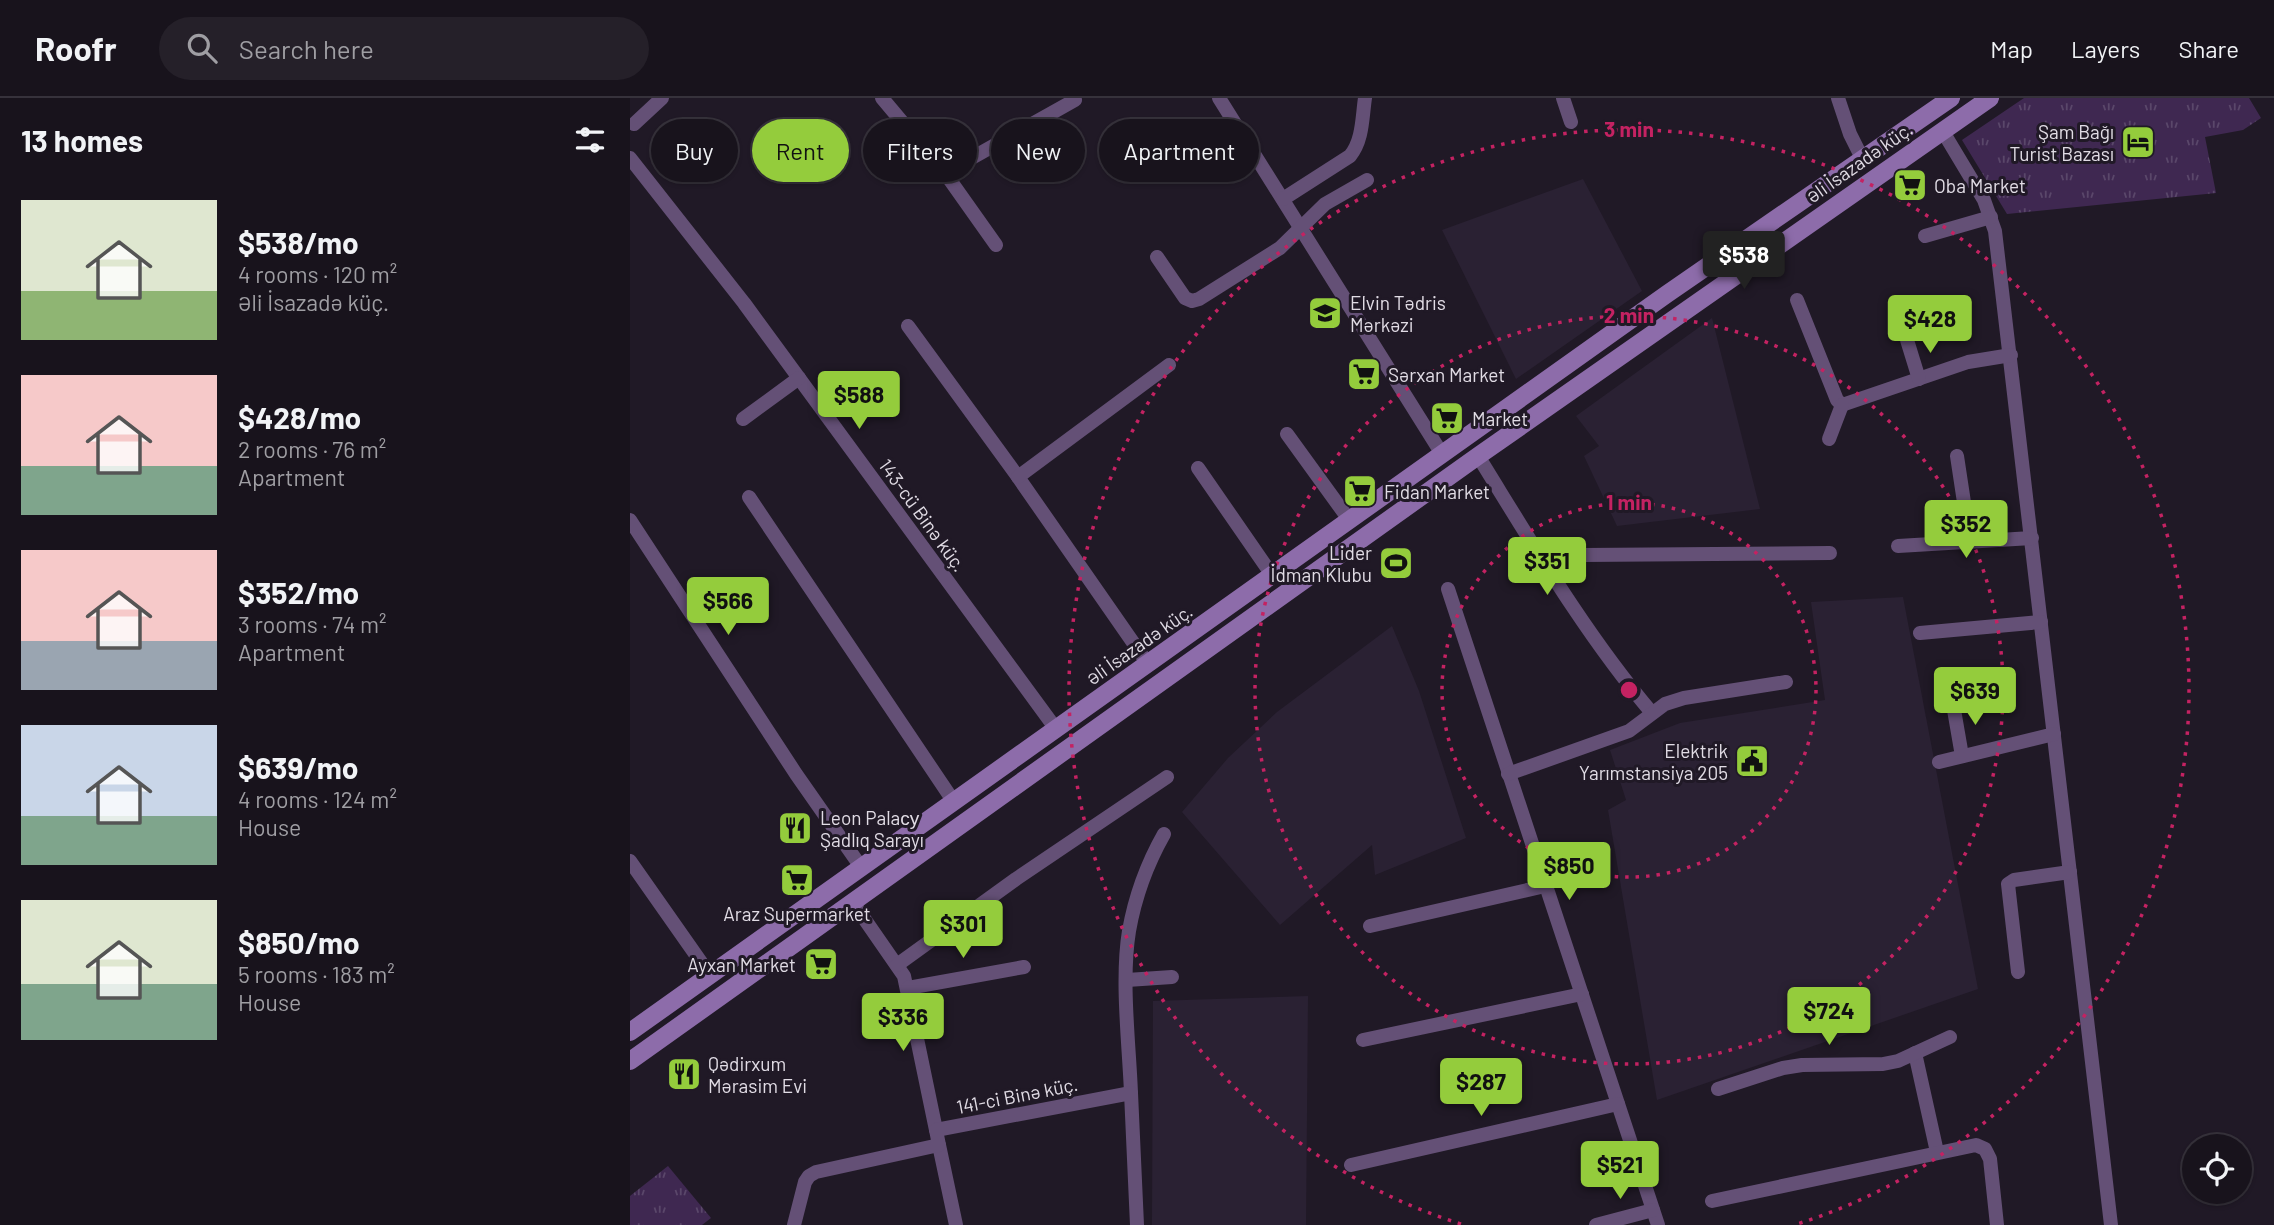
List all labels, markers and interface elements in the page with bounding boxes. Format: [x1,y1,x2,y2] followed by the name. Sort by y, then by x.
[159,17,649,80] search box
[35,28,117,68] text: Roofr
[183,29,221,67] icon: search
[239,33,374,64] text: Search here
[1990,34,2033,63] text: Map
[2071,34,2140,63] text: Layers
[2178,34,2239,63] text: Share
[1604,116,1654,141] text: 3 min
[1801,117,1917,207] street label: Əli İsazadə küç.
[651,119,738,182] chip: Buy
[752,119,849,182] chip: Rent
[863,119,977,182] chip: Filters
[991,119,1085,182] chip: New
[1099,119,1259,182] chip: Apartment
[2009,120,2114,165] place label: Şam Bağı Turist Bazası
[571,121,609,159] icon: filters
[21,122,143,158] text: 13 homes
[2119,123,2157,161] hotel icon: Şam Bağı Turist Bazası
[1891,166,1929,204] supermarket icon: Oba Market
[1934,174,2026,197] place label: Oba Market
[238,224,359,260] text: $538/mo
[77,228,161,312] icon: home
[1703,232,1785,291] pin: $538
[1719,240,1769,268] text: $538
[238,260,397,288] text: 4 rooms · 120 m²
[238,288,389,316] text: Əli İsazadə küç.
[1350,291,1446,336] place label: Elvin Tədris Mərkəzi
[1306,294,1344,332] school or university icon: Elvin Tədris Mərkəzi
[1889,296,1971,355] pin: $428
[1604,302,1654,327] text: 2 min
[1904,304,1956,332] text: $428
[1345,355,1383,393] supermarket icon: Sərxan Market
[1388,363,1505,386] place label: Sərxan Market
[818,372,900,431] pin: $588
[834,380,884,408] text: $588
[238,399,361,435] text: $428/mo
[1428,399,1466,437] supermarket icon: Market
[77,403,161,487] icon: home
[1472,407,1528,430] place label: Market
[238,435,386,463] text: 2 rooms · 76 m²
[874,454,972,576] street label: 143-cü Binə küç.
[238,463,345,491] text: Apartment
[1341,472,1379,510] supermarket icon: Fidan Market
[1384,480,1490,503] place label: Fidan Market
[1606,489,1652,514] text: 1 min
[1925,500,2007,560] pin: $352
[1941,509,1991,537] text: $352
[1506,538,1588,597] pin: $351
[1271,541,1372,586] place label: Lider İdman Klubu
[1377,544,1415,582] sports icon: Lider İdman Klubu
[1524,546,1570,574] text: $351
[238,574,359,610] text: $352/mo
[77,578,161,662] icon: home
[687,578,769,637] pin: $566
[703,586,753,614] text: $566
[1081,599,1197,689] street label: Əli İsazadə küç.
[238,610,387,638] text: 3 rooms · 74 m²
[238,638,345,666] text: Apartment
[1934,668,2016,727] pin: $639
[1950,676,2000,704] text: $639
[1617,678,1641,702] centre of rings
[1579,739,1728,784] place label: Elektrik Yarımstansiya 205
[1733,742,1771,780] public building icon: Elektrik Yarımstansiya 205
[238,749,358,785] text: $639/mo
[77,753,161,837] icon: home
[238,785,397,813] text: 4 rooms · 124 m²
[820,806,924,851] place label: Leon Palaсу Şadlıq Sarayı
[776,809,814,847] restaurant icon: Leon Palaсу Şadlıq Sarayı
[238,813,301,841] text: House
[1528,842,1610,902] pin: $850
[1543,851,1595,879] text: $850
[778,861,816,899] supermarket icon: Araz Supermarket
[922,900,1004,960] pin: $301
[723,902,871,925] place label: Araz Supermarket
[940,909,986,937] text: $301
[238,924,360,960] text: $850/mo
[77,928,161,1012] icon: home
[802,945,840,983] supermarket icon: Ayxan Market
[687,953,796,976] place label: Ayxan Market
[238,960,395,988] text: 5 rooms · 183 m²
[238,988,301,1016] text: House
[1788,988,1870,1047] pin: $724
[862,993,944,1053] pin: $336
[1803,996,1855,1024] text: $724
[878,1002,928,1030] text: $336
[708,1052,807,1097] place label: Qədirxum Mərasim Evi
[665,1055,703,1093] restaurant icon: Qədirxum Mərasim Evi
[1440,1058,1522,1118] pin: $287
[1456,1067,1506,1095] text: $287
[954,1072,1080,1118] street label: 141-ci Binə küç.
[2182,1134,2252,1204] map controls
[2182,1134,2252,1204] button: locate
[1579,1142,1661,1201] pin: $521
[1597,1150,1643,1178] text: $521

